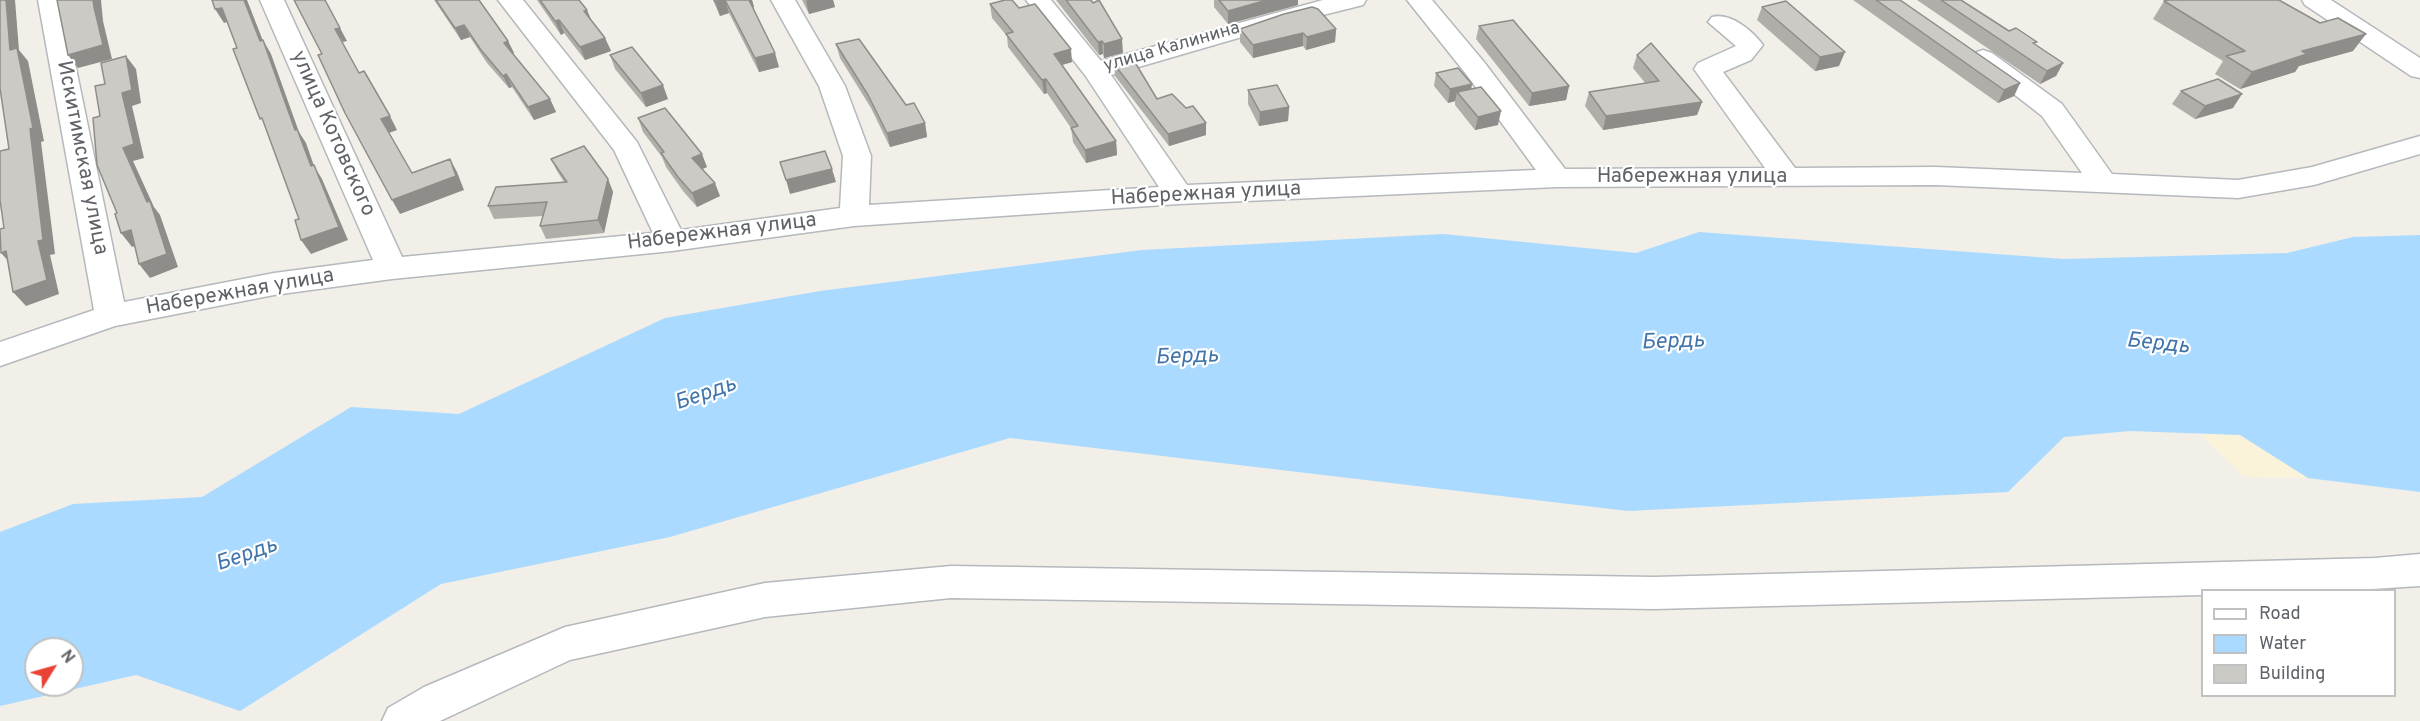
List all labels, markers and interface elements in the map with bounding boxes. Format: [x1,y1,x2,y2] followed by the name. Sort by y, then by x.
[1101,18,1243,78] street label: улица Калинина
[284,47,380,221] street label: улица Котовского
[50,59,112,257] street label: Искитимская улица
[1597,165,1787,191] street label: Набережная улица
[1110,177,1302,213] street label: Набережная улица
[626,209,818,257] street label: Набережная улица
[144,264,336,322] street label: Набережная улица
[1641,329,1705,357] water label: Бердь
[2125,329,2191,361] water label: Бердь
[1155,344,1219,372] water label: Бердь
[672,372,740,418] water label: Бердь
[213,533,281,579] water label: Бердь
[2201,589,2396,697] legend
[2259,603,2301,626] text: Road
[2259,633,2306,656] text: Water
[24,637,84,697] north arrow
[55,647,78,668] text: N
[2259,663,2325,686] text: Building

